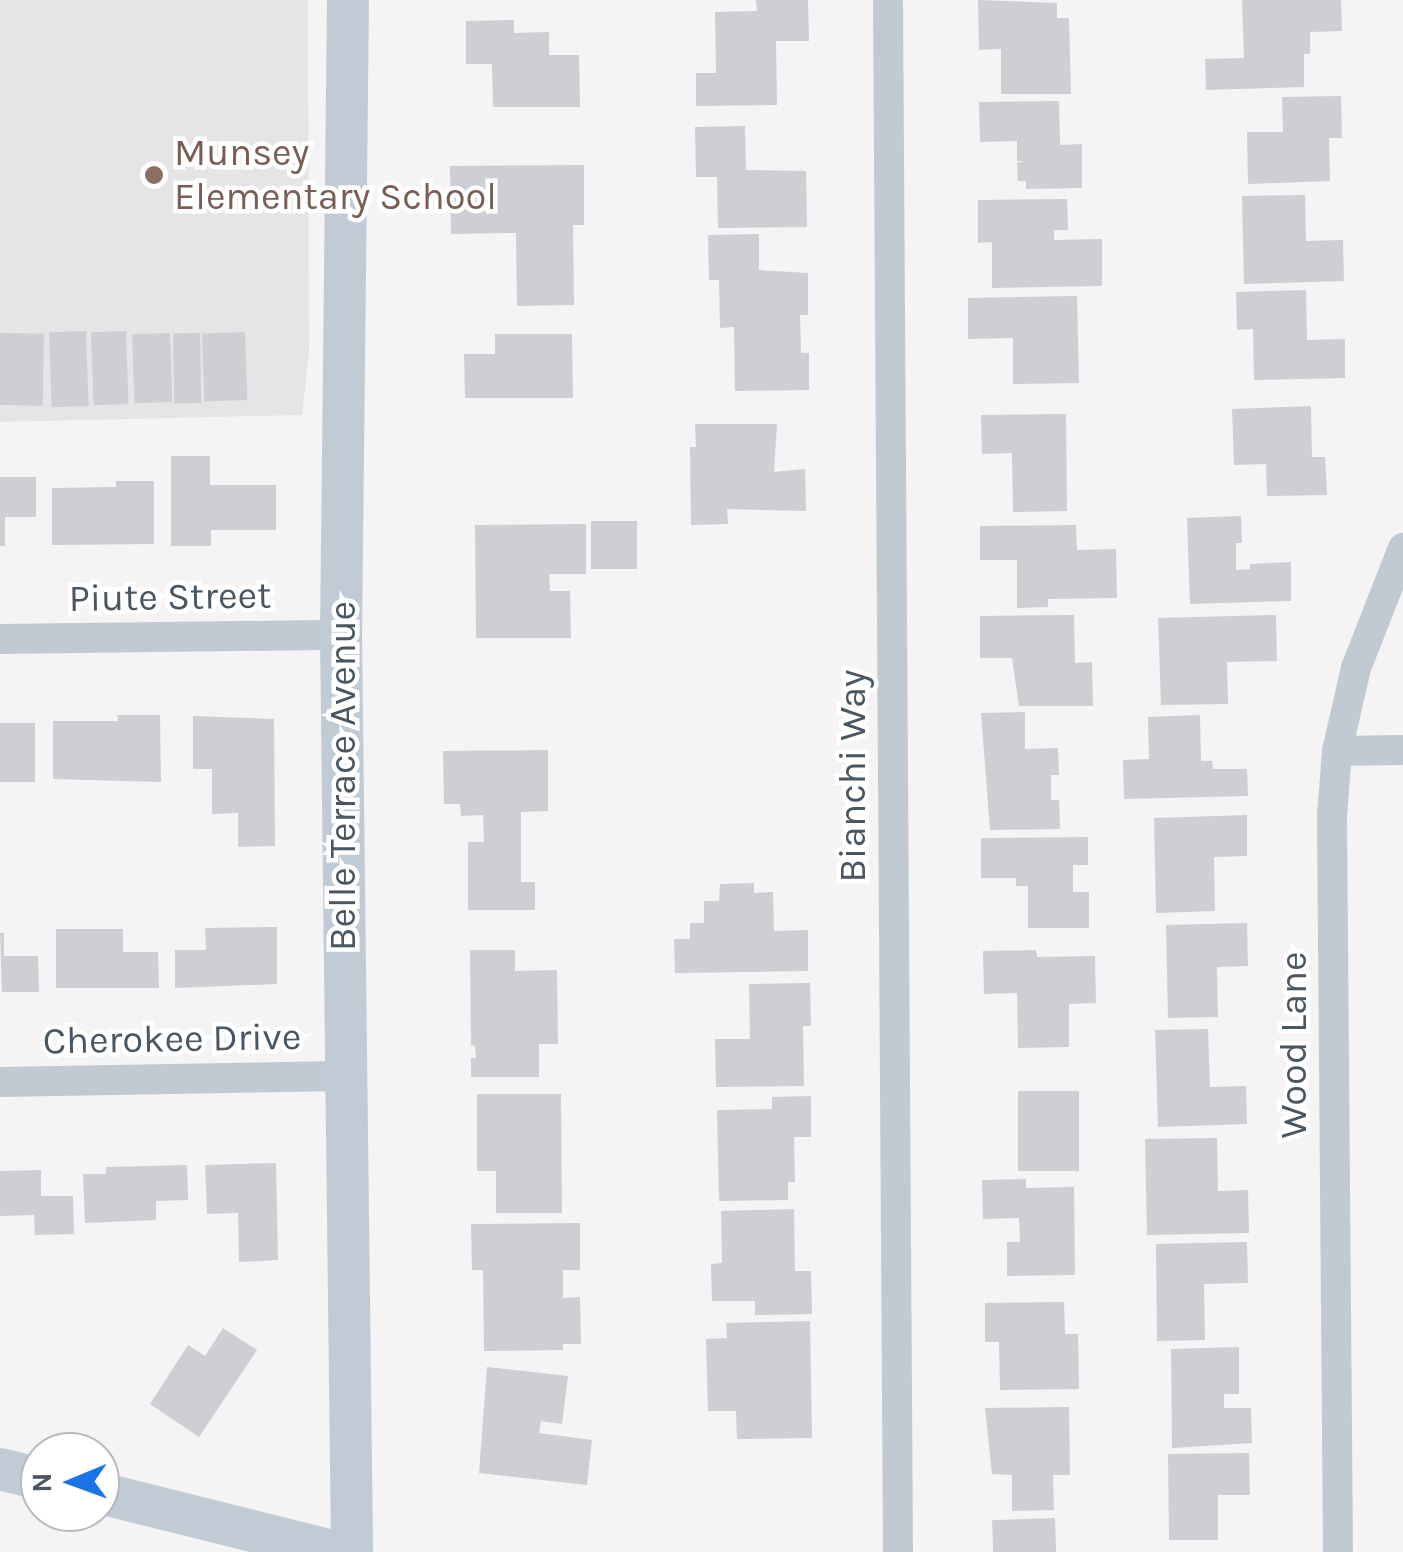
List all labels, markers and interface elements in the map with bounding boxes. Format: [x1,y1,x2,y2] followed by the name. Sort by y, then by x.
[174,130,497,220] place label: Munsey Elementary School
[143,164,165,186] marker: Munsey Elementary School
[68,572,272,622] street label: Piute Street
[320,601,366,951] street label: Belle Terrace Avenue
[830,669,876,883] street label: Bianchi Way
[1271,952,1317,1138] street label: Wood Lane
[42,1014,302,1064] street label: Cherokee Drive
[20,1432,120,1532] north arrow
[25,1472,58,1493] text: N

